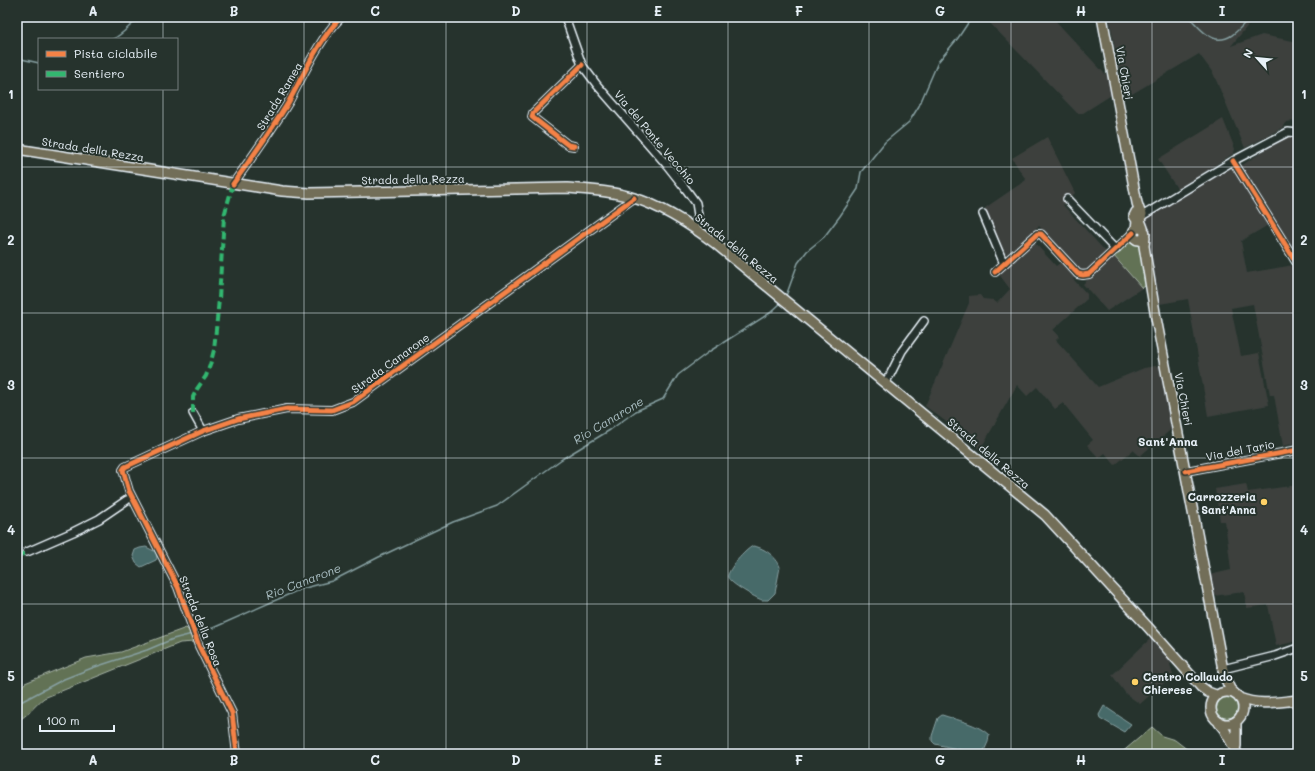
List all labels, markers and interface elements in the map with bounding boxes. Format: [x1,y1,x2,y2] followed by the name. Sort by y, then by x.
[88,2,98,19] text: A
[230,2,239,19] text: B
[370,2,380,19] text: C
[511,2,521,19] text: D
[654,2,662,19] text: E
[795,2,803,19] text: F
[935,2,945,19] text: G
[1076,2,1086,19] text: H
[1219,2,1226,19] text: I
[38,38,178,90] legend
[1237,38,1277,78] north arrow
[74,45,157,61] text: Pista ciclabile
[1113,45,1137,101] street label: Via Chieri
[1239,46,1256,60] text: N
[253,59,305,133] street label: Strada Ramea
[74,65,124,81] text: Sentiero
[8,85,14,102] text: 1
[1301,85,1307,102] text: 1
[611,87,699,187] street label: Via del Ponte Vecchio
[41,134,145,165] street label: Strada della Rezza
[361,171,465,187] street label: Strada della Rezza
[692,210,782,286] street label: Strada della Rezza
[7,231,15,248] text: 2
[1300,231,1308,248] text: 2
[348,329,432,397] street label: Strada Canarone
[1171,371,1197,427] street label: Via Chieri
[7,376,15,393] text: 3
[1300,376,1308,393] text: 3
[570,393,646,447] water label: Rio Canarone
[945,414,1034,492] street label: Strada della Rezza
[1138,433,1198,449] district label: Sant'Anna
[1205,436,1276,464] street label: Via del Tario
[1188,489,1256,517] place label: Carrozzeria Sant'Anna
[1259,497,1269,507] marker: Carrozzeria Sant'Anna
[7,521,15,538] text: 4
[1300,521,1308,538] text: 4
[263,559,343,603] water label: Rio Canarone
[176,574,226,669] street label: Strada della Rosa
[7,667,15,684] text: 5
[1300,667,1308,684] text: 5
[1143,669,1233,697] place label: Centro Collaudo Chierese
[1130,677,1140,687] marker: Centro Collaudo Chierese
[40,707,114,733] scale bar
[46,712,80,728] text: 100 m
[88,751,98,768] text: A
[230,751,239,768] text: B
[370,751,380,768] text: C
[511,751,521,768] text: D
[654,751,662,768] text: E
[795,751,803,768] text: F
[935,751,945,768] text: G
[1076,751,1086,768] text: H
[1219,751,1226,768] text: I

